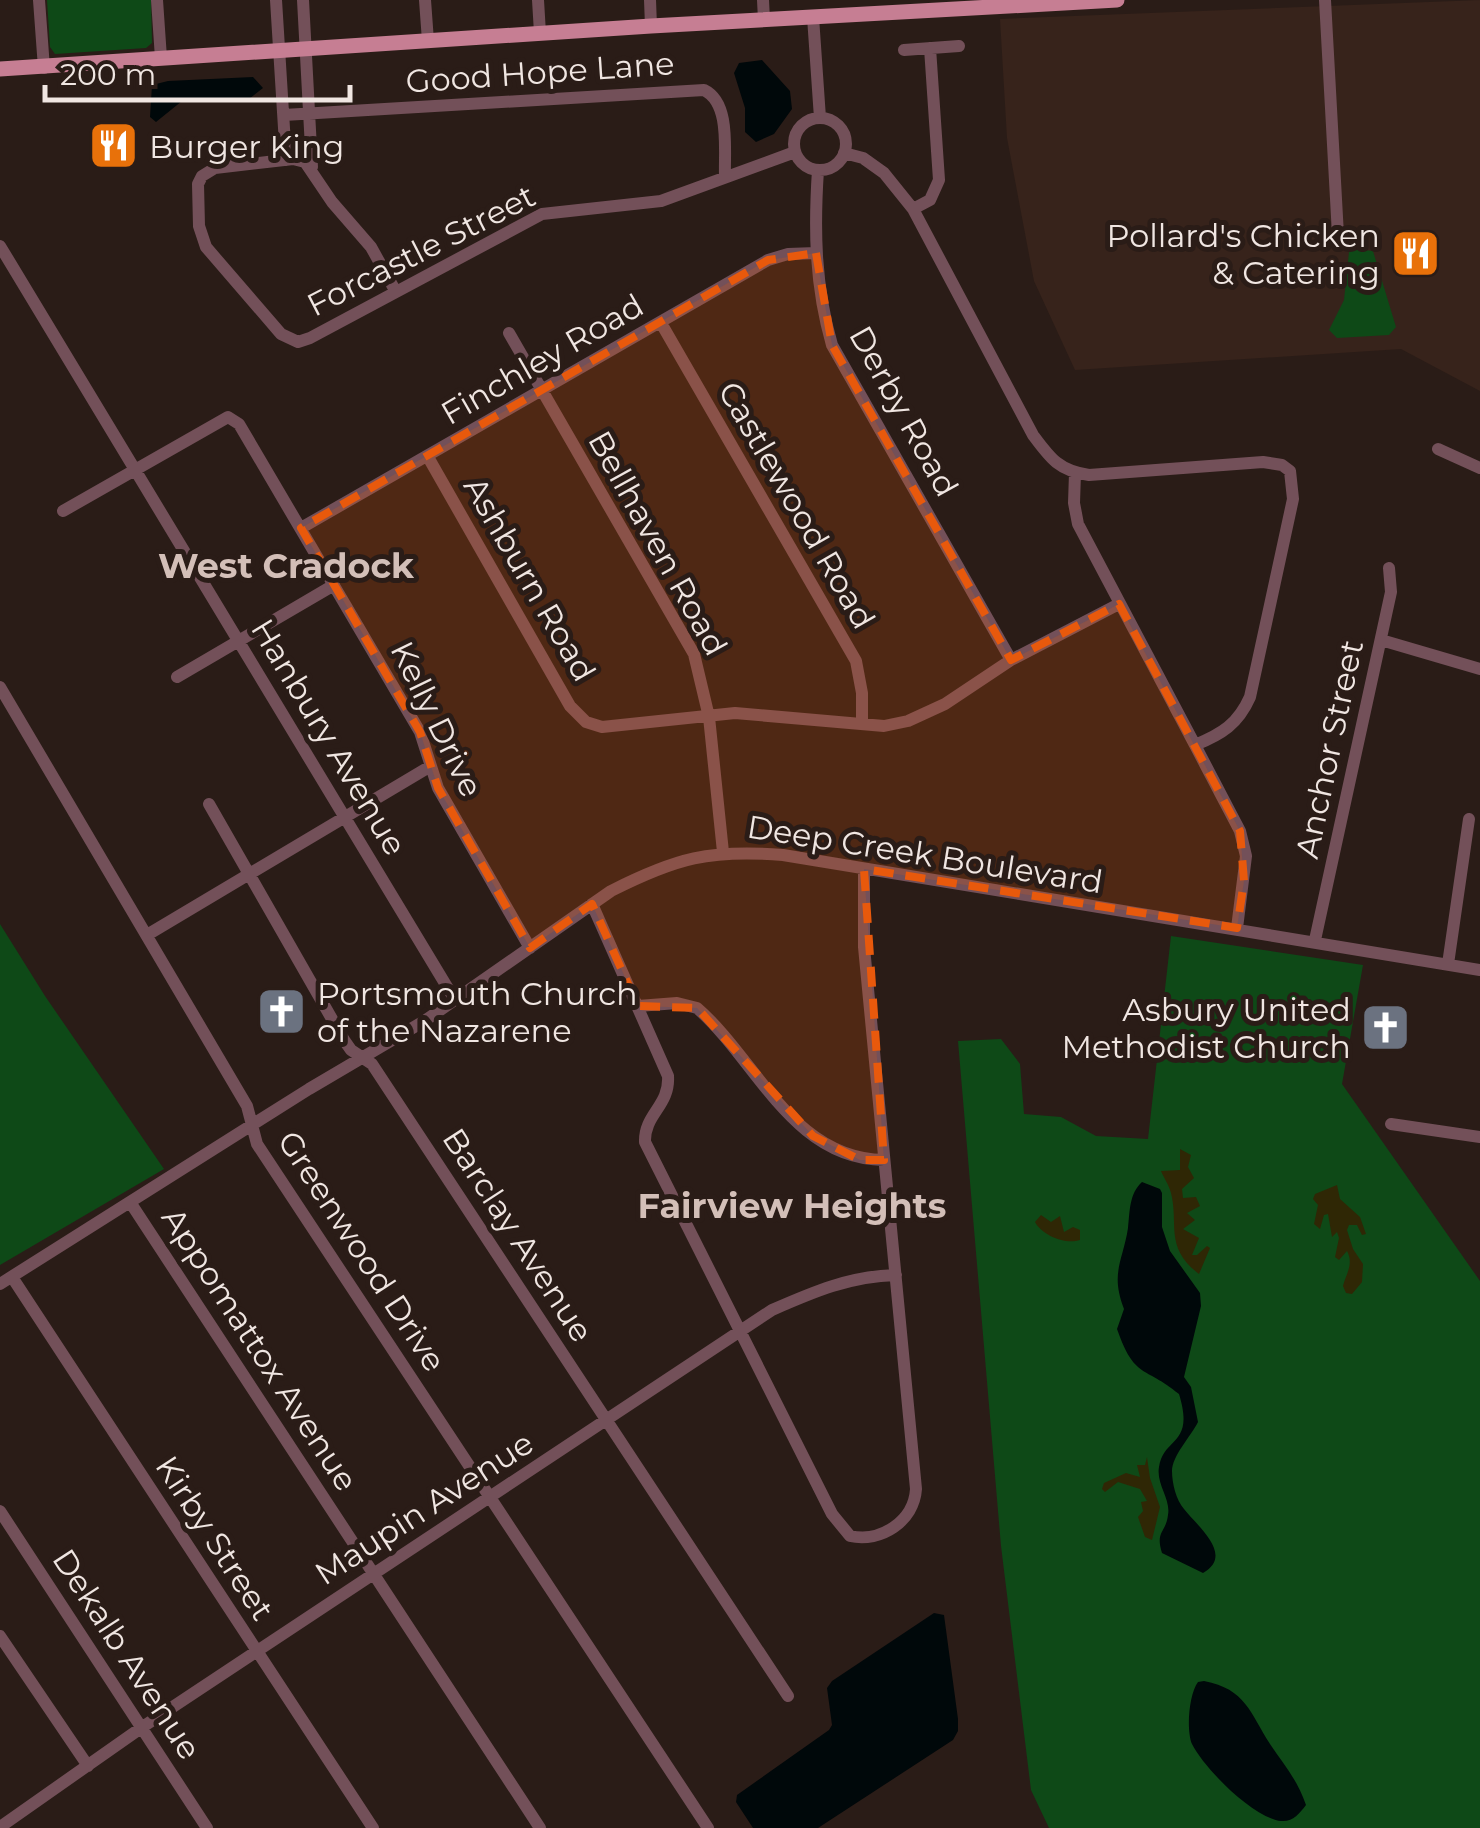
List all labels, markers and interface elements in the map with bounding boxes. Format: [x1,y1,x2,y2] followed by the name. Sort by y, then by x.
[45,40,350,102] scale bar
[404,43,676,101] street label: Good Hope Lane
[60,56,156,93] text: 200 m
[88,120,140,172] restaurant icon: Burger King
[149,127,344,166] place label: Burger King
[300,176,542,324] street label: Forcastle Street
[1107,216,1380,292] place label: Pollard's Chicken & Catering
[1389,227,1441,279] restaurant icon: Pollard's Chicken & Catering
[434,285,650,433] street label: Finchley Road
[841,319,967,503] street label: Derby Road
[710,374,884,636] street label: Castlewood Road
[580,424,736,662] street label: Bellhaven Road
[456,470,604,688] street label: Ashburn Road
[158,544,415,587] district label: West Cradock
[243,612,415,862] street label: Hanbury Avenue
[383,635,491,803] street label: Kelly Drive
[1287,636,1371,862] street label: Anchor Street
[744,807,1106,901] street label: Deep Creek Boulevard
[317,974,638,1050] place label: Portsmouth Church of the Nazarene
[256,985,308,1037] church icon: Portsmouth Church of the Nazarene
[1061,990,1351,1066] place label: Asbury United Methodist Church
[1360,1001,1412,1053] church icon: Asbury United Methodist Church
[434,1121,602,1349] street label: Barclay Avenue
[270,1123,454,1379] street label: Greenwood Drive
[638,1184,946,1227] district label: Fairview Heights
[154,1200,366,1498] street label: Appomattox Avenue
[308,1423,540,1593] street label: Maupin Avenue
[148,1449,282,1627] street label: Kirby Street
[44,1542,210,1766] street label: Dekalb Avenue

